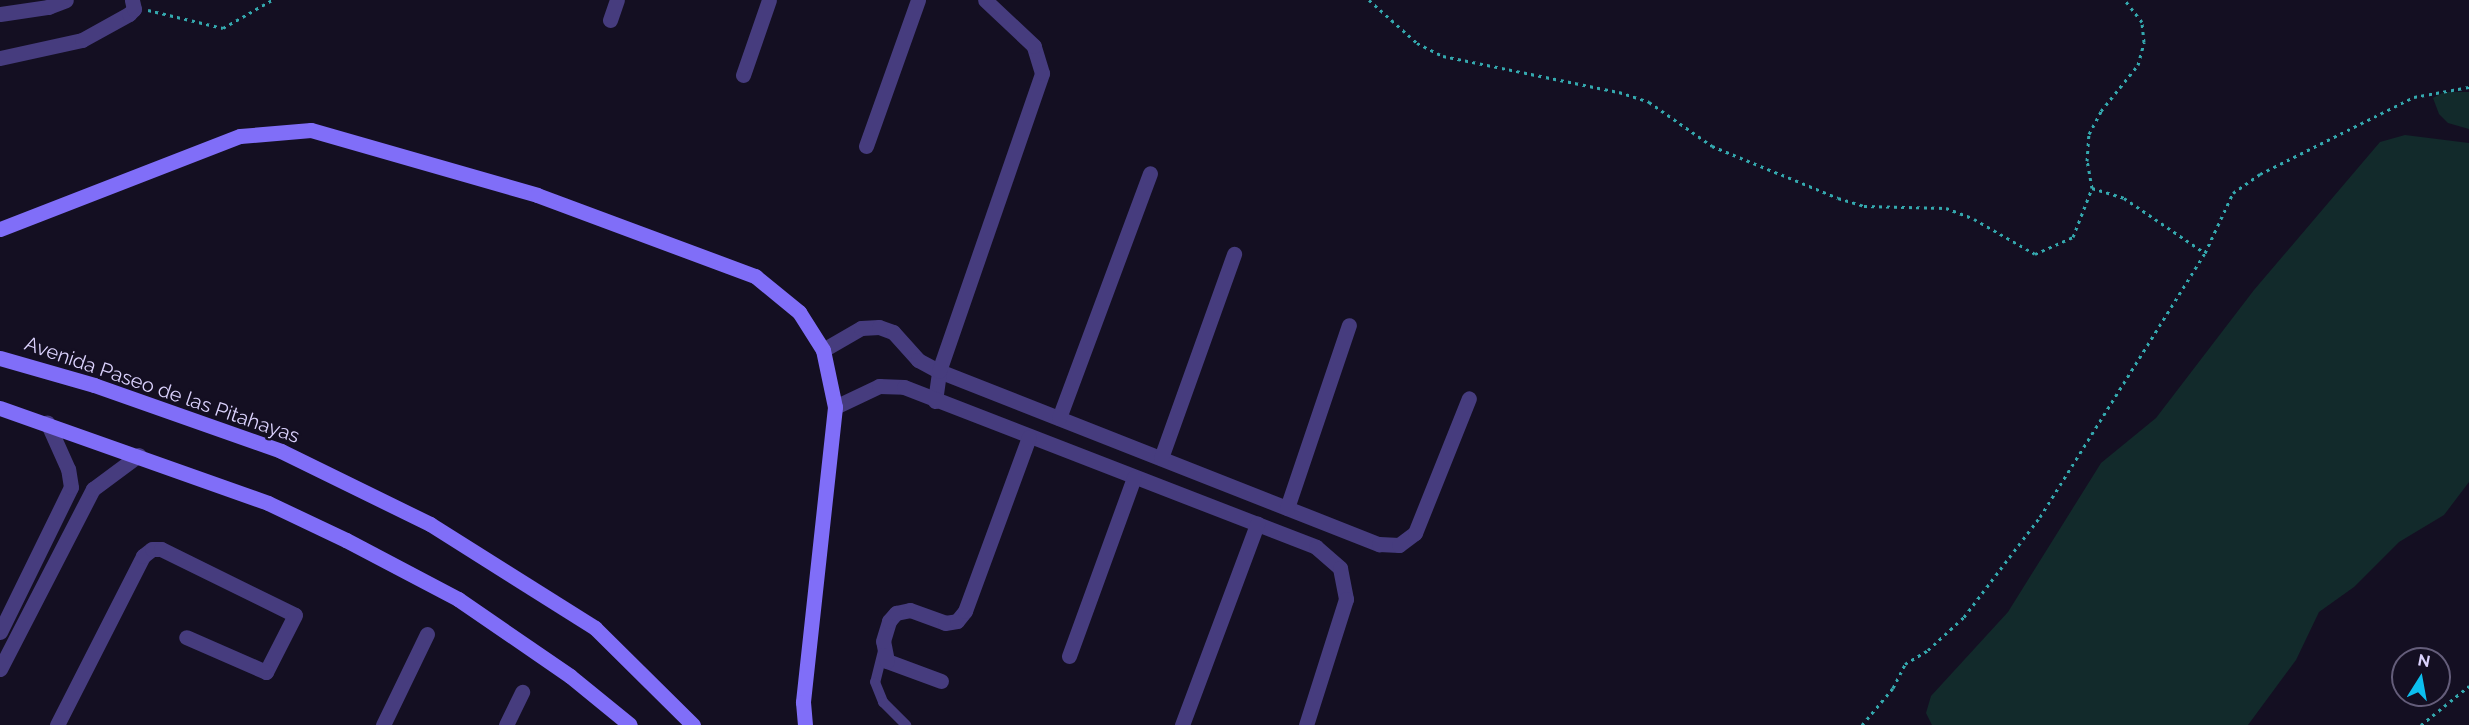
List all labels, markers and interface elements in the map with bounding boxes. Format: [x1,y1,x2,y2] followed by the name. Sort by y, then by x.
[21,332,303,448] street label: Avenida Paseo de las Pitahayas
[2391,647,2451,707] north arrow
[2416,650,2432,671] text: N

